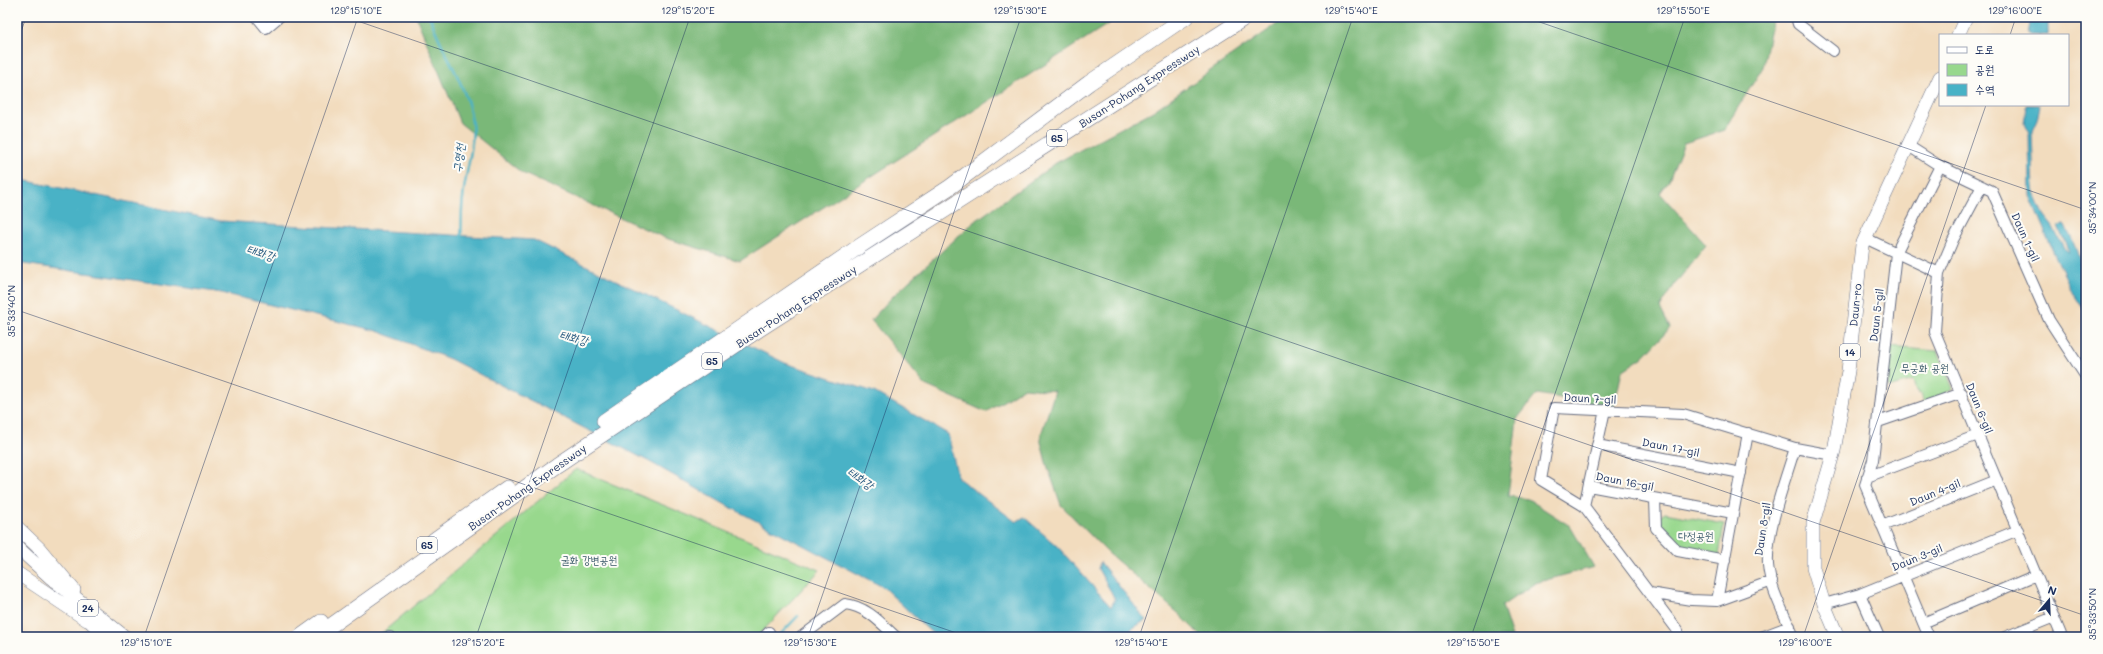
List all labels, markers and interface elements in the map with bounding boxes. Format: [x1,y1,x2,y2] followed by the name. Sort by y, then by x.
[330,3,382,17] text: 129°15'10"E
[661,3,715,17] text: 129°15'20"E
[993,3,1047,17] text: 129°15'30"E
[1324,3,1378,17] text: 129°15'40"E
[1656,3,1710,17] text: 129°15'50"E
[1988,3,2042,17] text: 129°16'00"E
[1939,34,2069,106] legend
[1076,41,1202,131] street label: Busan-Pohang Expressway
[1975,41,1994,57] text: 도로
[1975,61,1994,77] text: 공원
[1975,81,1995,97] text: 수역
[1047,130,1067,146] road number: 65
[448,141,468,173] water label: 구영천
[2085,182,2099,234] text: 35°34'00"N
[2009,210,2043,264] street label: Daun 1-gil
[245,240,278,264] water label: 태화강
[733,261,859,351] street label: Busan-Pohang Expressway
[1845,282,1865,327] street label: Daun-ro
[4,285,18,337] text: 35°33'40"N
[1865,287,1887,343] street label: Daun 5-gil
[558,326,591,349] water label: 태화강
[1840,344,1860,360] road number: 14
[702,353,722,369] road number: 65
[1901,360,1949,375] park label: 무궁화 공원
[1963,380,1997,436] street label: Daun 6-gil
[1563,389,1617,407] street label: Daun 7-gil
[1641,434,1701,460] street label: Daun 17-gil
[465,440,589,534] street label: Busan-Pohang Expressway
[845,463,879,494] water label: 태화강
[1595,468,1655,494] street label: Daun 16-gil
[1907,475,1963,509] street label: Daun 4-gil
[1750,501,1774,557] street label: Daun 8-gil
[1678,528,1714,543] park label: 다정공원
[417,537,437,553] road number: 65
[1889,540,1945,574] street label: Daun 3-gil
[561,552,617,567] park label: 굴화 강변공원
[2029,580,2069,620] north arrow
[2046,582,2059,599] text: N
[2085,588,2099,640] text: 35°33'50"N
[78,600,98,616] road number: 24
[120,635,172,649] text: 129°15'10"E
[451,635,505,649] text: 129°15'20"E
[783,635,837,649] text: 129°15'30"E
[1114,635,1168,649] text: 129°15'40"E
[1446,635,1500,649] text: 129°15'50"E
[1778,635,1832,649] text: 129°16'00"E

